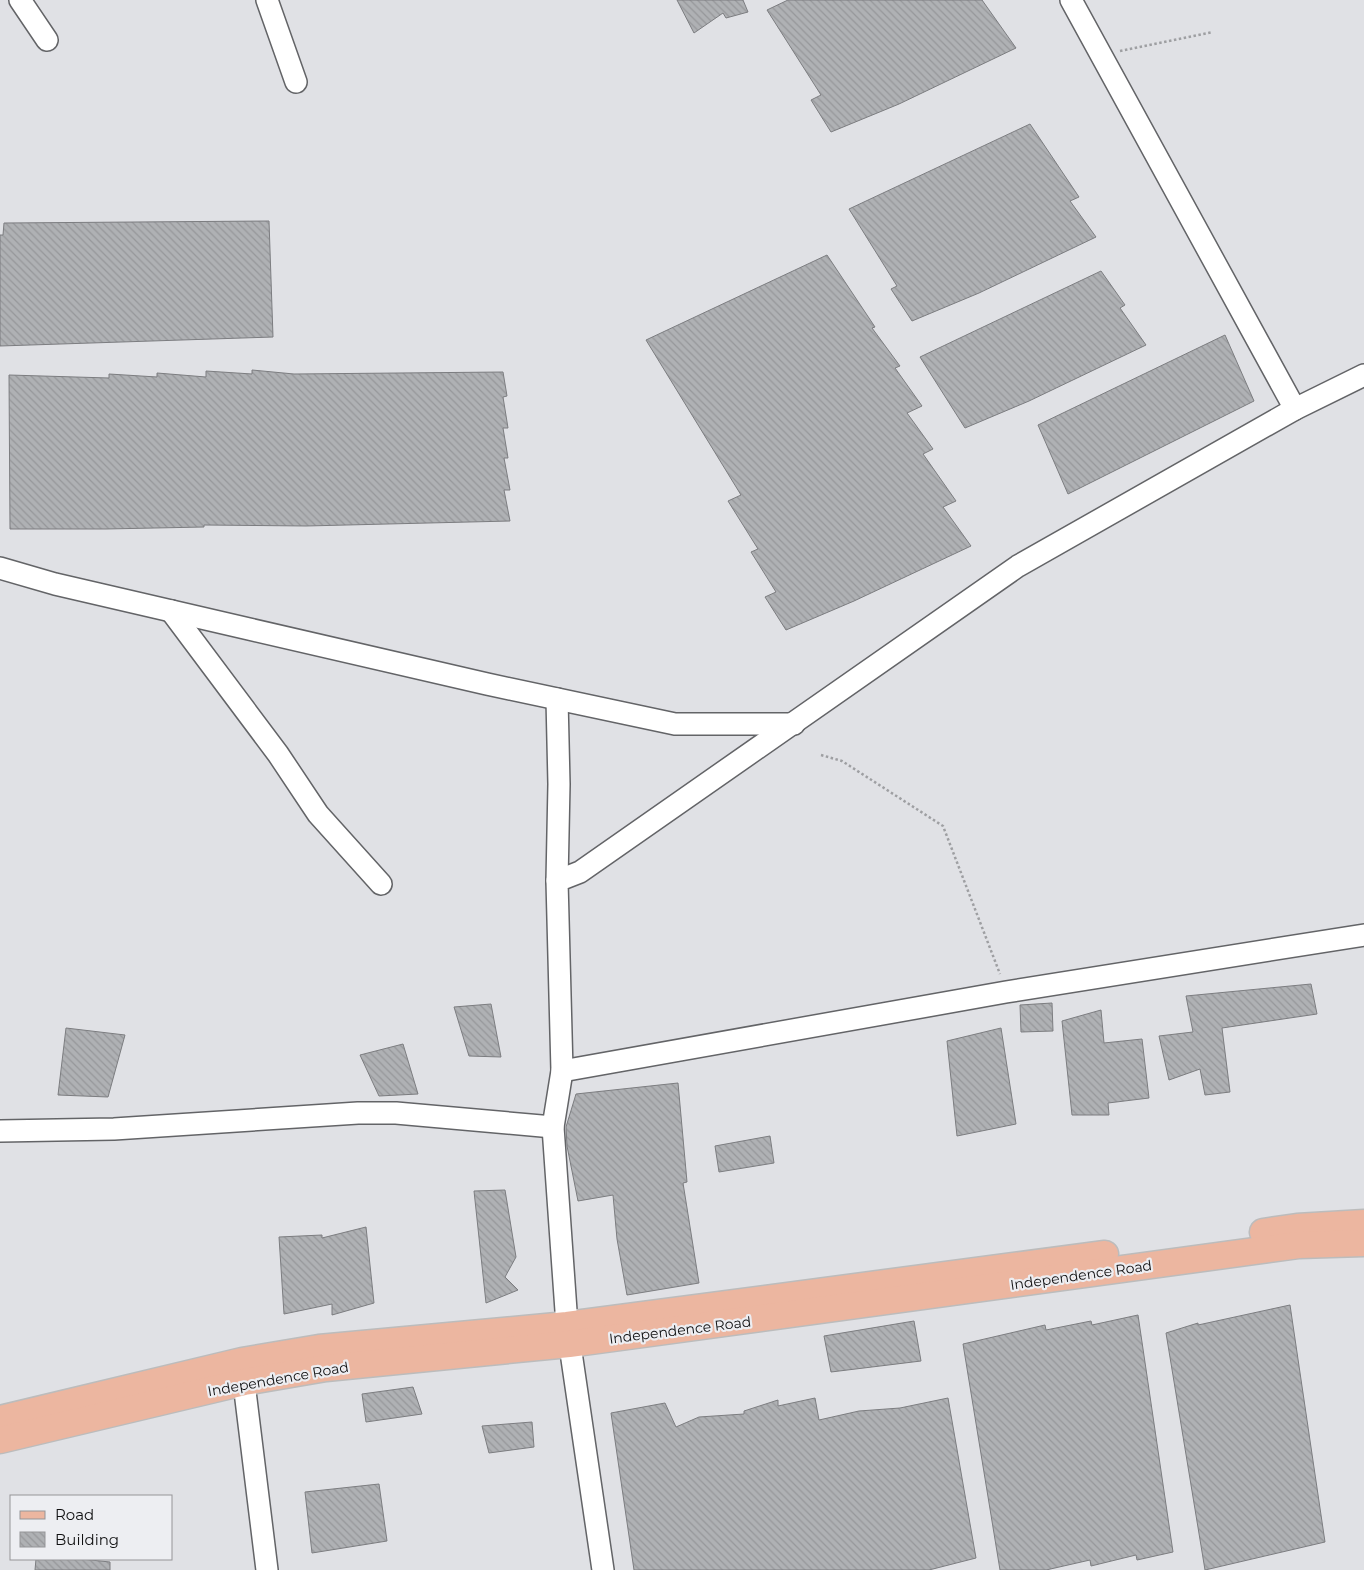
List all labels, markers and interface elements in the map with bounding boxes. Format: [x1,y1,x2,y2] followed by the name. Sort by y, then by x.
[1009,1256,1153,1294] street label: Independence Road
[608,1312,752,1348] street label: Independence Road
[206,1358,350,1400] street label: Independence Road
[10,1495,172,1560] legend
[55,1505,94,1524] text: Road
[55,1530,119,1549] text: Building

